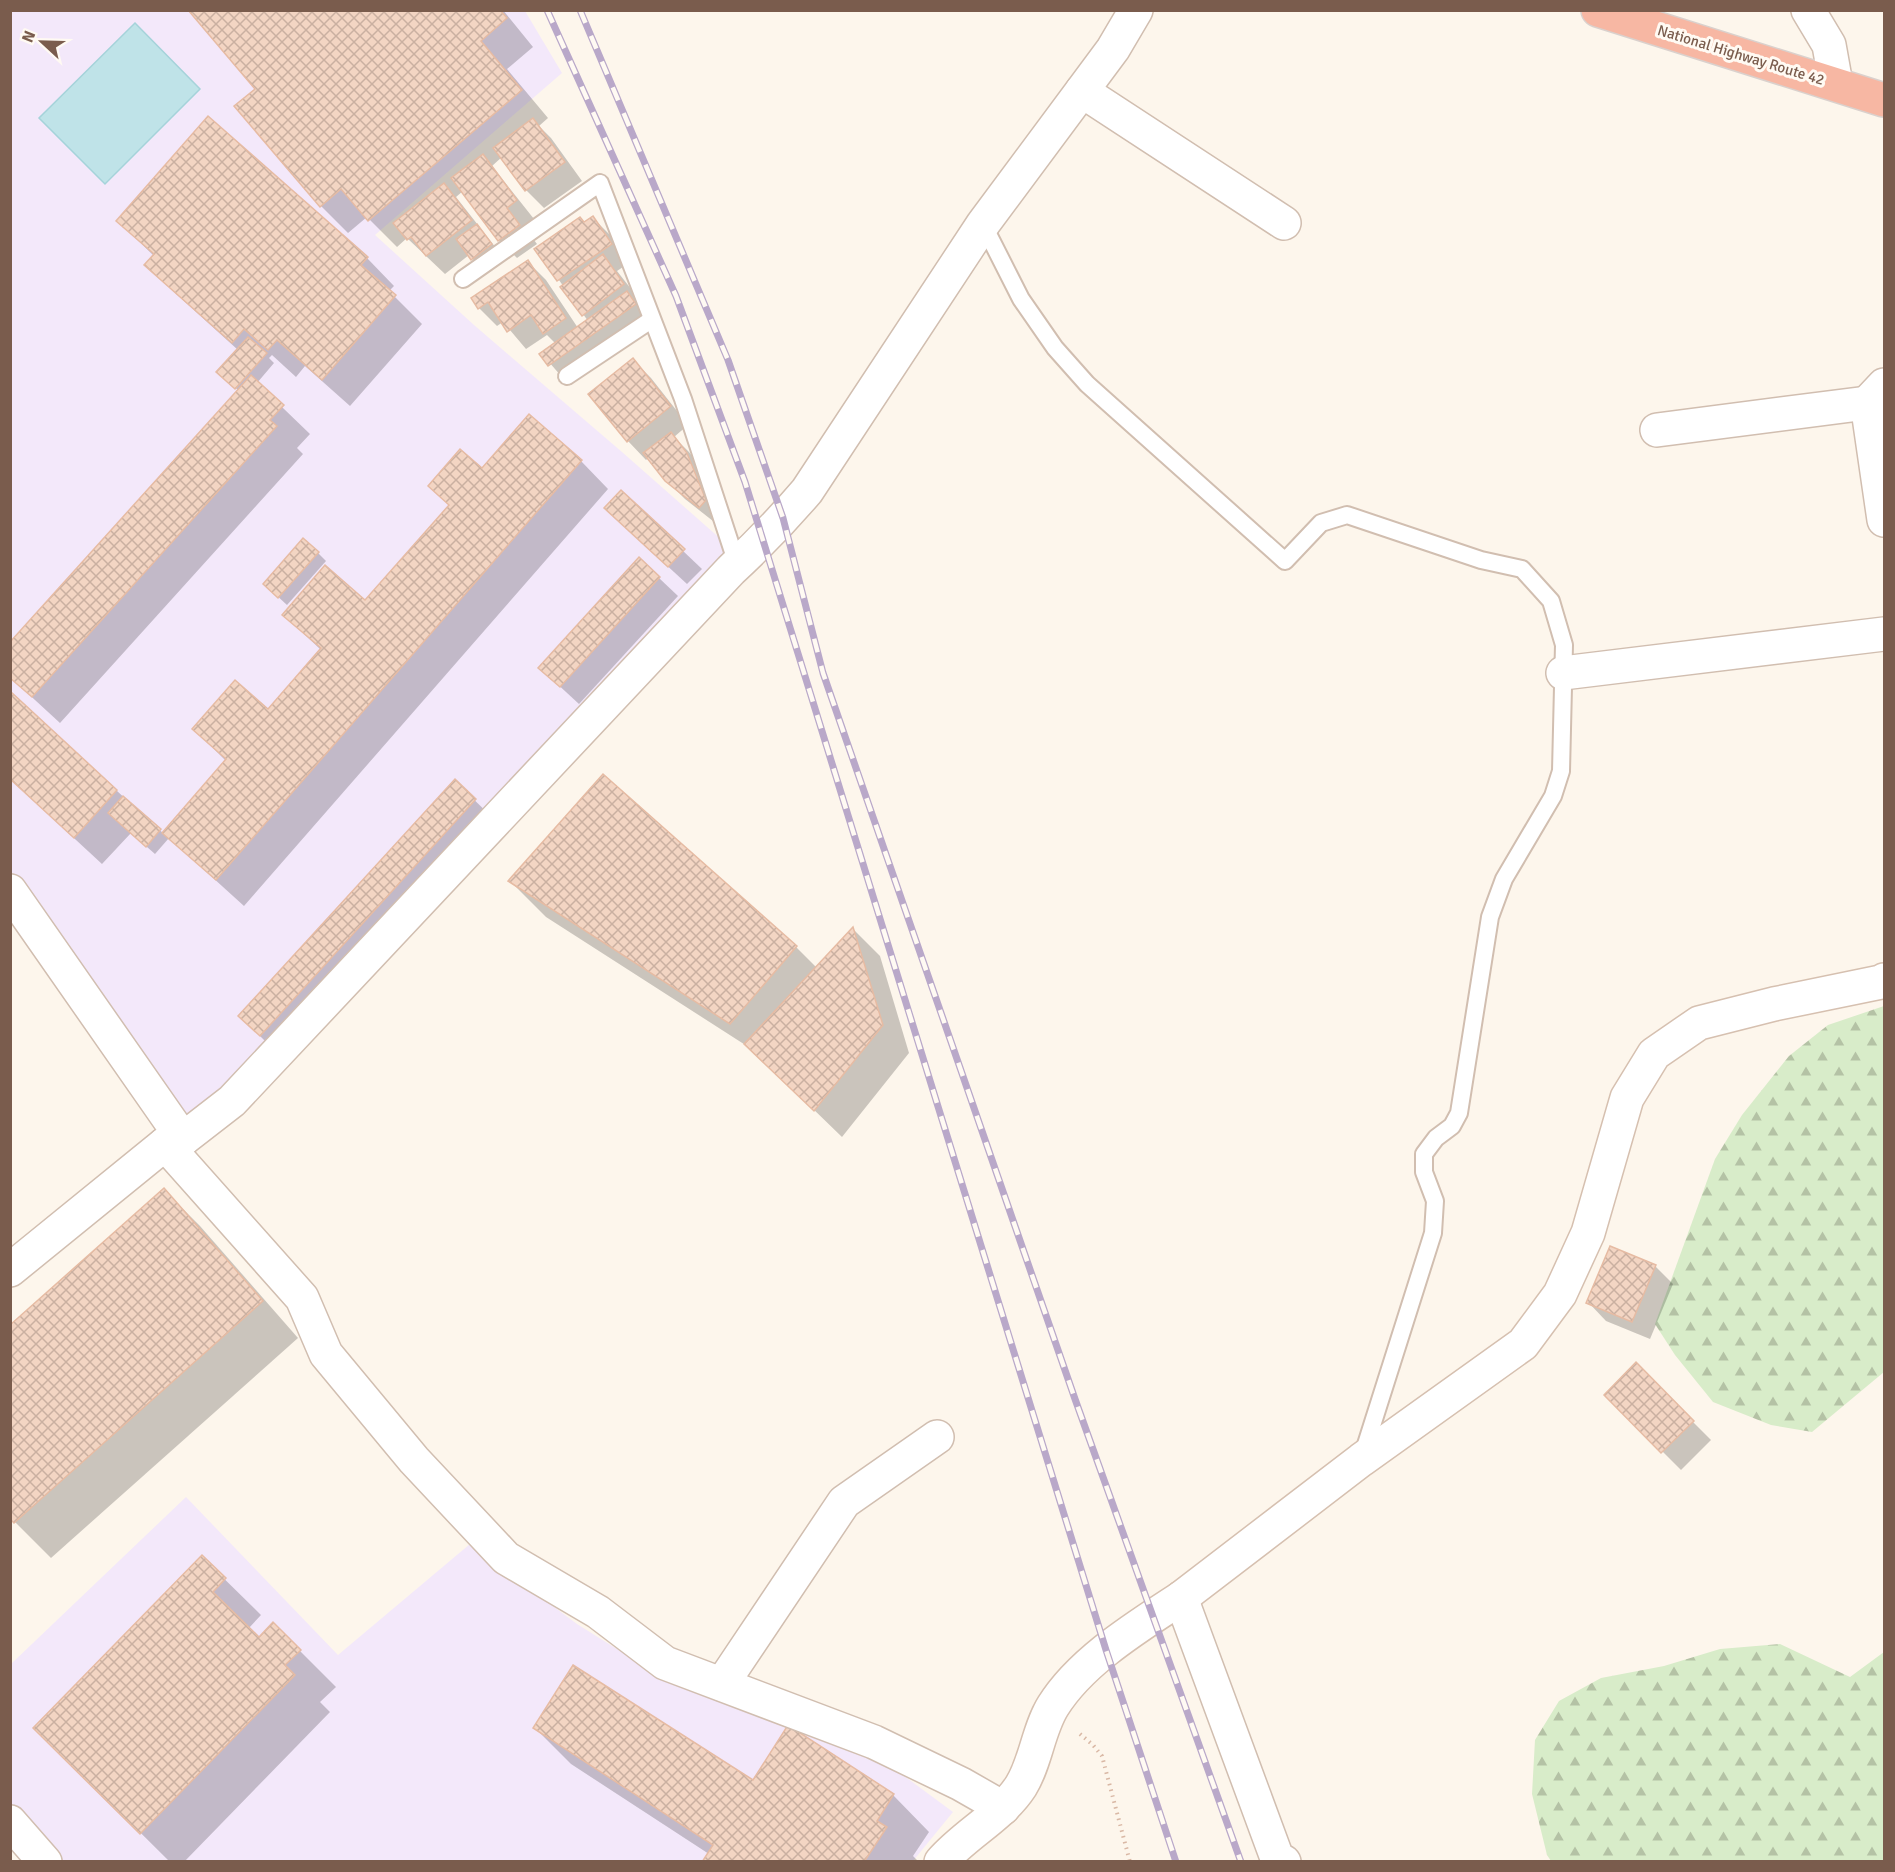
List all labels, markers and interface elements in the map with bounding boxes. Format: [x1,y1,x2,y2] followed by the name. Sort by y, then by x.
[12,12,72,72] north arrow
[1655,21,1827,89] street label: National Highway Route 42
[18,28,40,46] text: N

